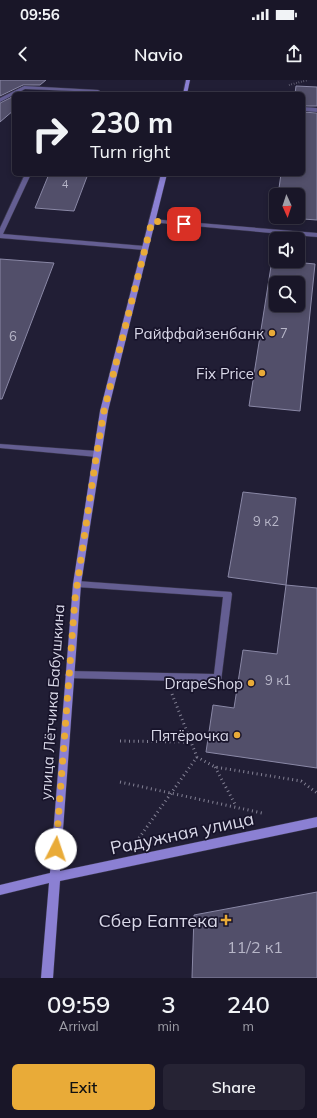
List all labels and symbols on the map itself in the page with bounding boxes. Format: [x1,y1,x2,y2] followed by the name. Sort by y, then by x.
[62,177,69,191] house number: 4
[269,188,305,224] north arrow
[167,207,201,241] pin
[134,324,265,343] place label: Райффайзенбанк
[280,325,288,341] house number: 7
[9,328,17,344] house number: 6
[267,328,277,338] marker: Райффайзенбанк
[196,364,254,383] place label: Fix Price
[257,368,267,378] marker: Fix Price
[253,513,279,529] house number: 9 к2
[36,604,68,800] street label: улица Лётчика Бабушкина
[265,672,291,688] house number: 9 к1
[165,674,243,693] place label: DrapeShop
[246,678,256,688] marker: DrapeShop
[151,726,229,745] place label: Пятёрочка
[232,730,242,740] marker: Пятёрочка
[108,807,256,859] street label: Радужная улица
[35,828,77,870] position arrow
[98,909,218,932] place label: Сбер Еаптека
[221,915,231,925] marker: Сбер Еаптека
[227,937,283,957] house number: 11/2 к1

